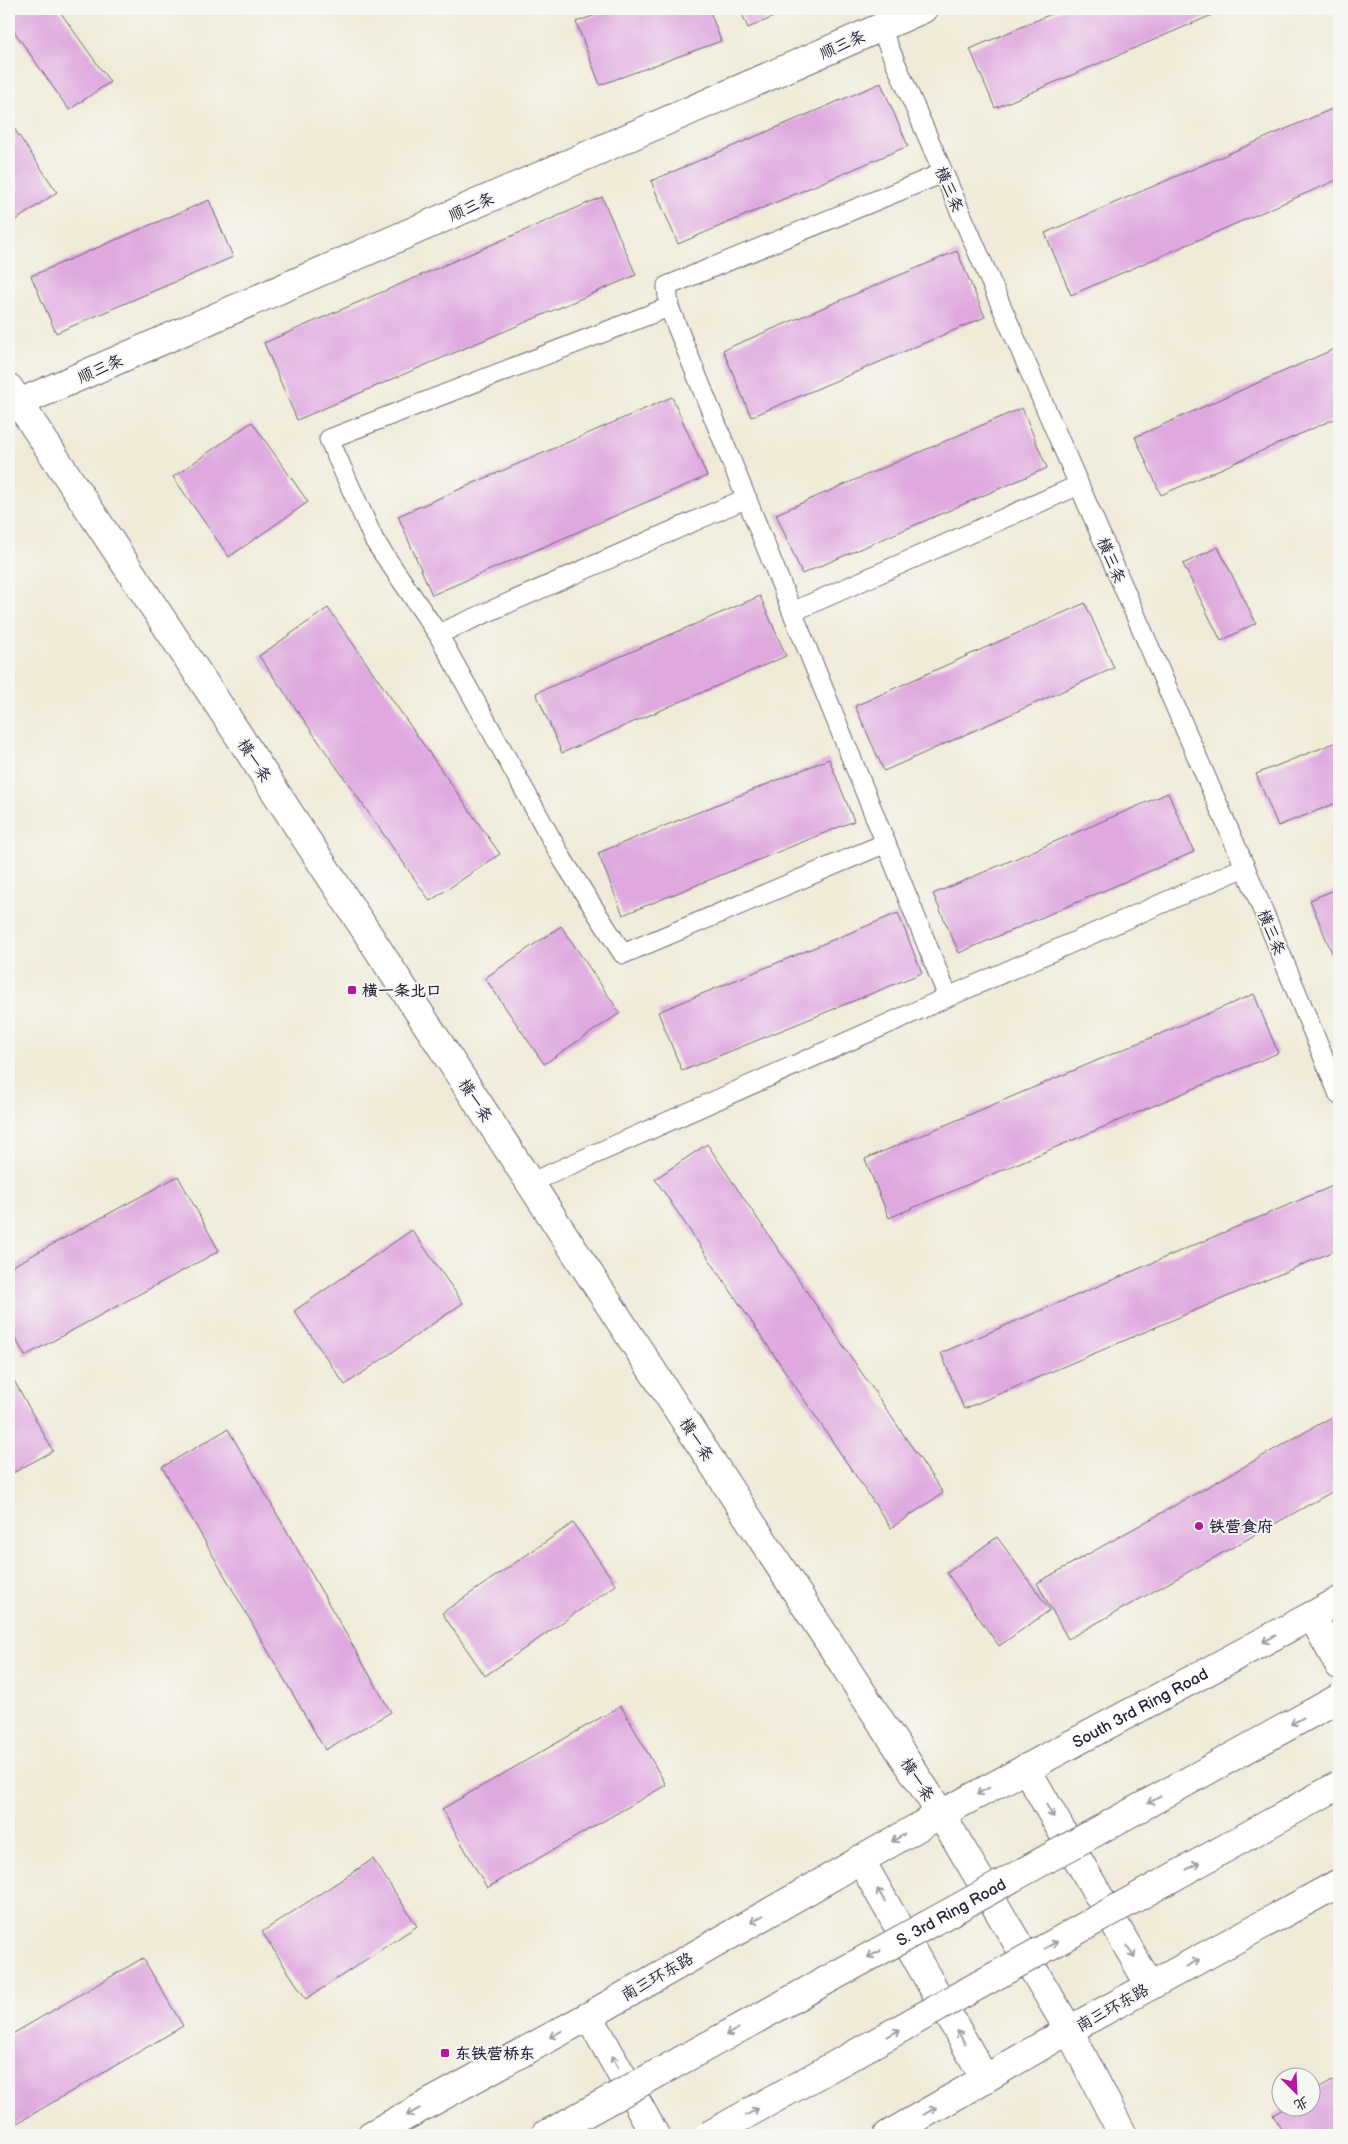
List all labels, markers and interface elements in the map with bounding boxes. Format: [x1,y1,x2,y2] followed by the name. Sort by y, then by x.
[817,27,868,64] street label: 顺三条
[930,164,967,215] street label: 横三条
[446,189,497,226] street label: 顺三条
[75,351,126,388] street label: 顺三条
[1092,535,1129,586] street label: 横三条
[233,736,275,786] street label: 横一条
[1253,907,1288,958] street label: 横三条
[362,982,442,1001] place label: 横一条北口
[346,984,358,996] marker: 横一条北口
[454,1076,496,1126] street label: 横一条
[675,1415,717,1465] street label: 横一条
[1209,1518,1273,1537] place label: 铁营食府
[1193,1520,1205,1532] marker: 铁营食府
[1262,1634,1277,1644] one-way arrow
[1070,1665,1212,1753] street label: South 3rd Ring Road
[1290,1717,1304,1727] one-way arrow
[896,1755,938,1805] street label: 横一条
[976,1786,991,1796] one-way arrow
[1147,1795,1162,1805] one-way arrow
[1046,1803,1056,1817] one-way arrow
[892,1833,906,1843] one-way arrow
[1186,1861,1200,1871] one-way arrow
[894,1875,1010,1951] street label: S. 3rd Ring Road
[875,1889,885,1903] one-way arrow
[751,1914,765,1924] one-way arrow
[1043,1940,1058,1950] one-way arrow
[1126,1944,1136,1958] one-way arrow
[618,1949,697,2006] street label: 南三环东路
[867,1950,882,1959] one-way arrow
[1185,1958,1200,1967] one-way arrow
[1073,1981,1152,2036] street label: 南三环东路
[886,2027,900,2037] one-way arrow
[725,2028,739,2038] one-way arrow
[548,2029,563,2039] one-way arrow
[955,2030,965,2044] one-way arrow
[455,2045,535,2064] place label: 东铁营桥东
[439,2047,451,2059] marker: 东铁营桥东
[609,2055,619,2070] one-way arrow
[1270,2066,1320,2116] north arrow
[1291,2093,1311,2114] text: 北
[744,2106,758,2116] one-way arrow
[922,2106,937,2116] one-way arrow
[406,2108,421,2117] one-way arrow

